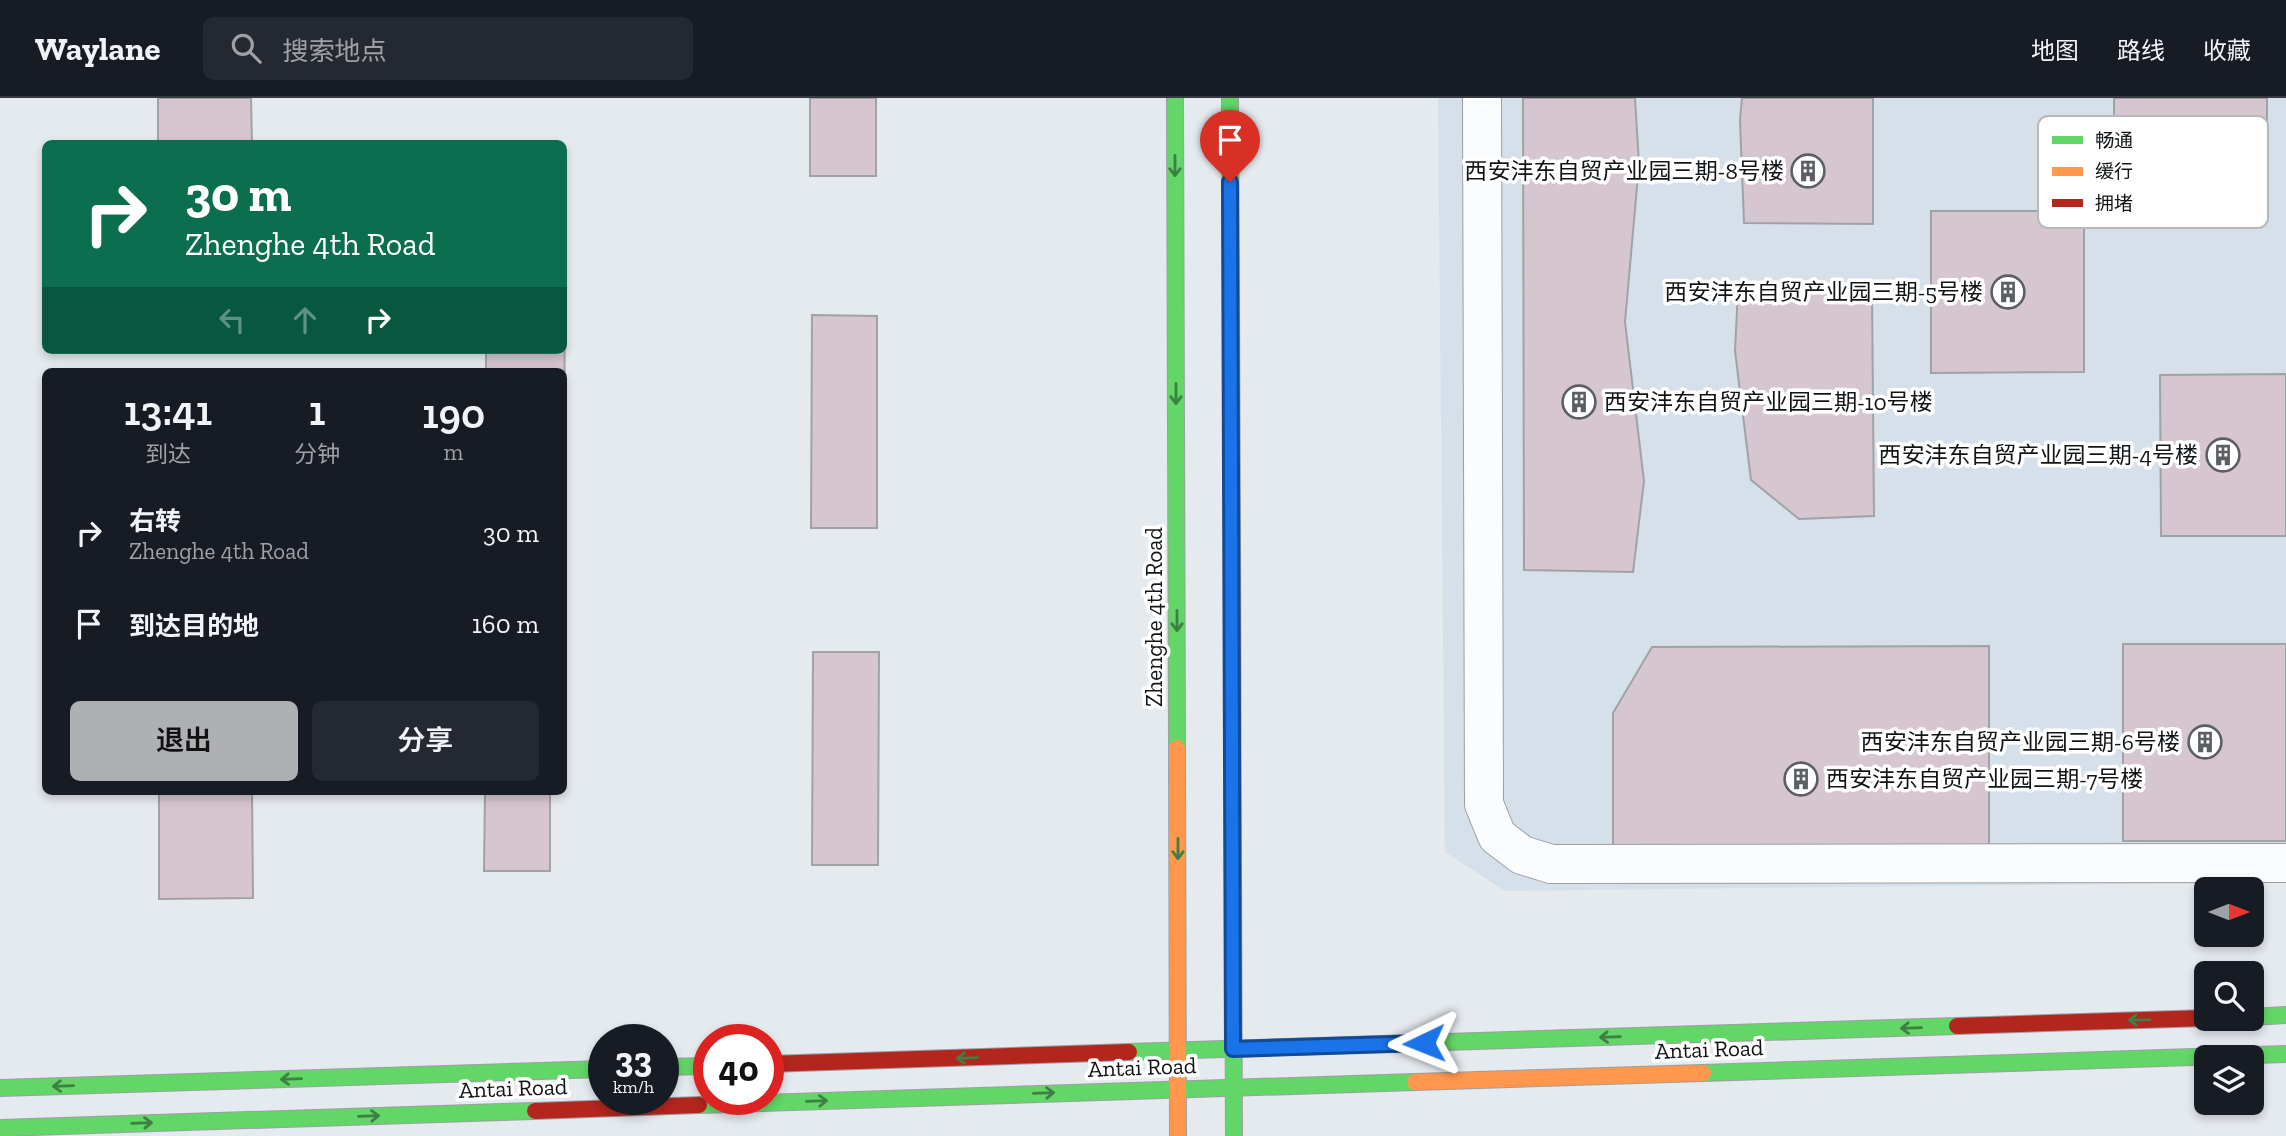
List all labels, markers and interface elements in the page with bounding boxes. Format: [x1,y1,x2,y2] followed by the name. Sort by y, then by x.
[203,17,693,80] search box
[35,29,161,68] text: Waylane
[227,29,265,67] icon: search
[283,35,387,67] text: 搜索地点
[2031,36,2079,65] text: 地图
[2117,36,2165,65] text: 路线
[2203,36,2251,65] text: 收藏
[1200,110,1260,182] pin
[2038,116,2268,228] legend
[1211,121,1249,159] icon: arrive
[2095,129,2133,152] text: 畅通
[1789,152,1827,190] building icon: 西安沣东自贸产业园三期-8号楼
[1168,154,1182,177] one-way arrow
[1465,157,1784,185] place label: 西安沣东自贸产业园三期-8号楼
[2095,160,2133,183] text: 缓行
[185,165,291,224] text: 30 m
[70,168,161,259] icon: right
[2095,192,2133,215] text: 拥堵
[185,225,435,263] text: Zhenghe 4th Road
[1989,273,2027,311] building icon: 西安沣东自贸产业园三期-5号楼
[1664,278,1983,306] place label: 西安沣东自贸产业园三期-5号楼
[213,301,251,339] icon: left
[286,301,324,339] icon: ahead
[359,301,397,339] icon: right
[1169,382,1183,405] one-way arrow
[1560,383,1598,421] building icon: 西安沣东自贸产业园三期-10号楼
[124,385,212,436] text: 13:41
[309,385,325,436] text: 1
[422,388,485,439] text: 190
[1604,388,1933,416] place label: 西安沣东自贸产业园三期-10号楼
[2204,436,2242,474] building icon: 西安沣东自贸产业园三期-4号楼
[444,438,463,466] text: m
[145,440,191,468] text: 到达
[294,440,340,468] text: 分钟
[1879,441,2198,469] place label: 西安沣东自贸产业园三期-4号楼
[129,505,181,537] text: 右转
[70,514,108,552] icon: right
[483,517,539,549] text: 30 m
[1140,527,1168,707] street label: Zhenghe 4th Road
[129,537,309,565] text: Zhenghe 4th Road
[70,605,108,643] icon: arrive
[472,608,539,640] text: 160 m
[1170,609,1184,632] one-way arrow
[129,610,259,642] text: 到达目的地
[70,701,298,781] button: 退出
[312,701,539,781] button: 分享
[2186,723,2224,761] building icon: 西安沣东自贸产业园三期-6号楼
[1861,728,2180,756] place label: 西安沣东自贸产业园三期-6号楼
[1782,760,1820,798] building icon: 西安沣东自贸产业园三期-7号楼
[1826,765,2143,793] place label: 西安沣东自贸产业园三期-7号楼
[1171,837,1185,860] one-way arrow
[2194,877,2264,947] north arrow
[2194,877,2264,1115] map controls
[2194,961,2264,1031] button: search
[1387,1006,1461,1080] position arrow
[2127,1014,2150,1027] one-way arrow
[1900,1021,1923,1034] one-way arrow
[693,1024,784,1115] speed limit sign: 40
[1599,1031,1622,1044] one-way arrow
[1654,1033,1764,1065] street label: Antai Road
[615,1039,652,1081] text: 33
[2194,1045,2264,1115] button: layers
[955,1051,978,1065] one-way arrow
[1087,1051,1197,1083] street label: Antai Road
[279,1072,302,1086] one-way arrow
[458,1072,568,1104] street label: Antai Road
[613,1076,654,1098] text: km/h
[52,1079,75,1093] one-way arrow
[1032,1087,1055,1100] one-way arrow
[805,1094,828,1107] one-way arrow
[357,1109,380,1122] one-way arrow
[130,1117,153,1130] one-way arrow

